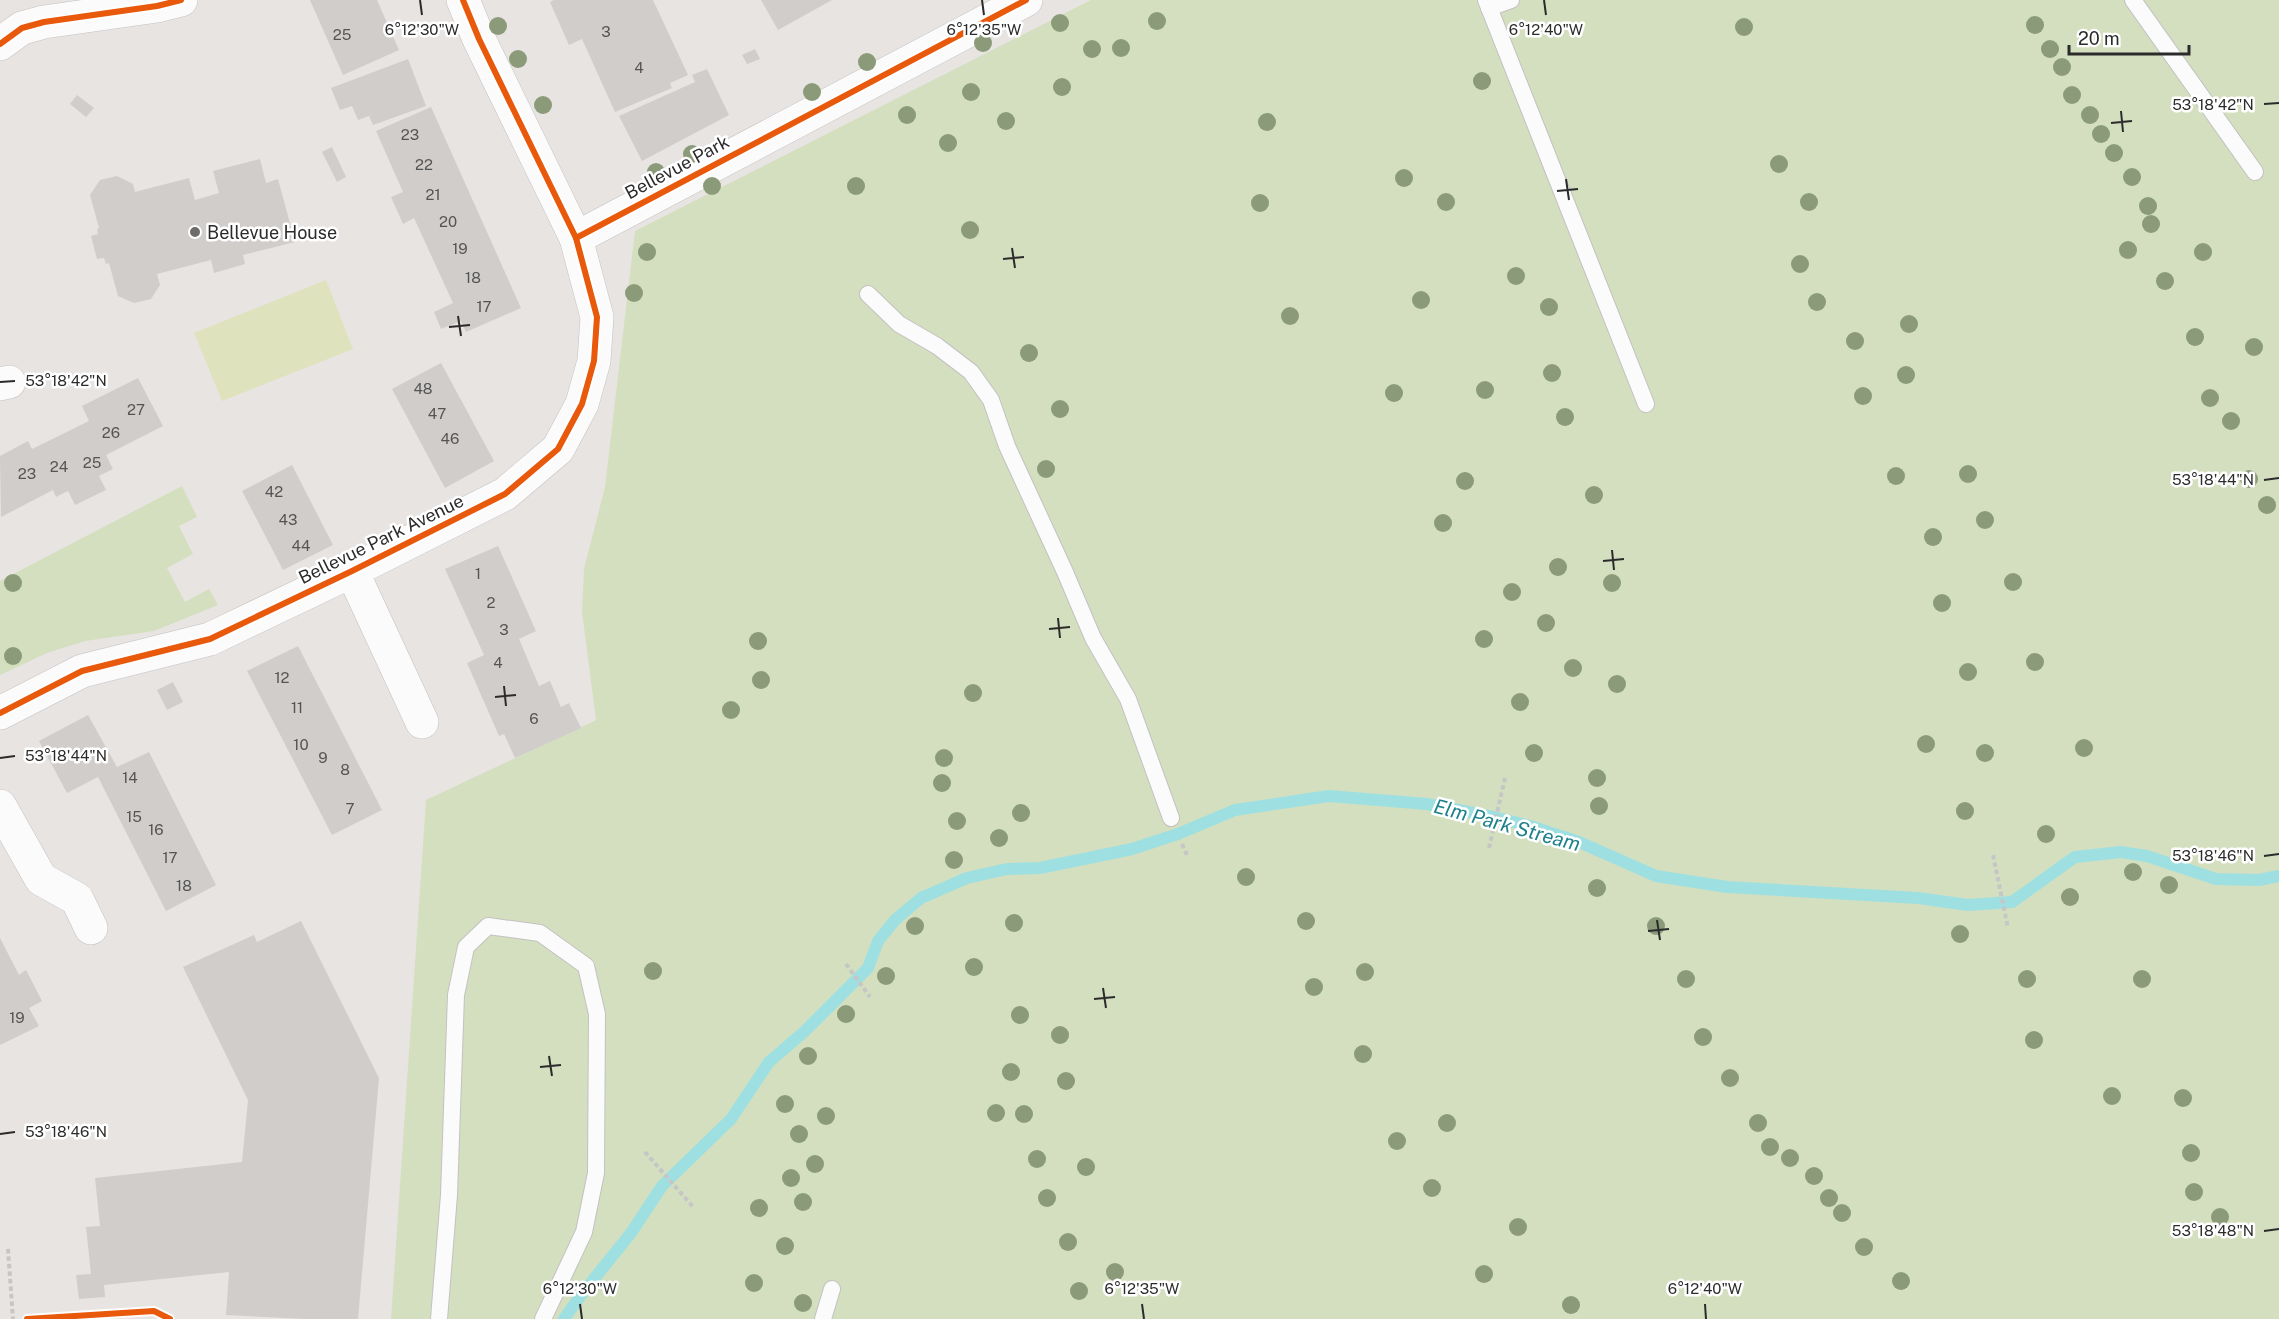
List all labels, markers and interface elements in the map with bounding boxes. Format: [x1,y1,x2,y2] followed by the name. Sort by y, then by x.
[2069,18,2189,56] scale bar
[385,21,459,38] text: 6°12'30"W
[947,21,1021,38] text: 6°12'35"W
[1509,21,1583,38] text: 6°12'40"W
[601,23,611,40] house number: 3
[333,26,351,43] house number: 25
[2078,28,2120,49] text: 20 m
[634,59,644,76] house number: 4
[2172,96,2254,113] text: 53°18'42"N
[401,126,419,143] house number: 23
[621,131,733,203] street label: Bellevue Park
[415,156,433,173] house number: 22
[425,186,441,203] house number: 21
[439,213,457,230] house number: 20
[207,222,337,243] place label: Bellevue House
[188,225,202,239] marker: Bellevue House
[452,240,468,257] house number: 19
[465,269,481,286] house number: 18
[476,298,492,315] house number: 17
[25,372,107,389] text: 53°18'42"N
[413,380,433,397] house number: 48
[127,401,145,418] house number: 27
[428,405,446,422] house number: 47
[102,424,120,441] house number: 26
[441,430,459,447] house number: 46
[83,454,101,471] house number: 25
[50,458,68,475] house number: 24
[18,465,36,482] house number: 23
[2172,471,2254,488] text: 53°18'44"N
[265,483,283,500] house number: 42
[295,490,467,588] street label: Bellevue Park Avenue
[279,511,297,528] house number: 43
[292,537,310,554] house number: 44
[475,565,481,582] house number: 1
[487,594,496,611] house number: 2
[499,621,509,638] house number: 3
[493,654,503,671] house number: 4
[274,669,290,686] house number: 12
[291,699,303,716] house number: 11
[529,710,539,727] house number: 6
[293,736,309,753] house number: 10
[25,747,107,764] text: 53°18'44"N
[318,749,328,766] house number: 9
[340,761,350,778] house number: 8
[122,769,138,786] house number: 14
[1431,794,1583,856] water label: Elm Park Stream
[345,800,355,817] house number: 7
[126,808,142,825] house number: 15
[148,821,164,838] house number: 16
[2172,847,2254,864] text: 53°18'46"N
[162,849,178,866] house number: 17
[176,877,192,894] house number: 18
[9,1009,25,1026] house number: 19
[25,1123,107,1140] text: 53°18'46"N
[2172,1222,2254,1239] text: 53°18'48"N
[543,1280,617,1297] text: 6°12'30"W
[1105,1280,1179,1297] text: 6°12'35"W
[1668,1280,1742,1297] text: 6°12'40"W

